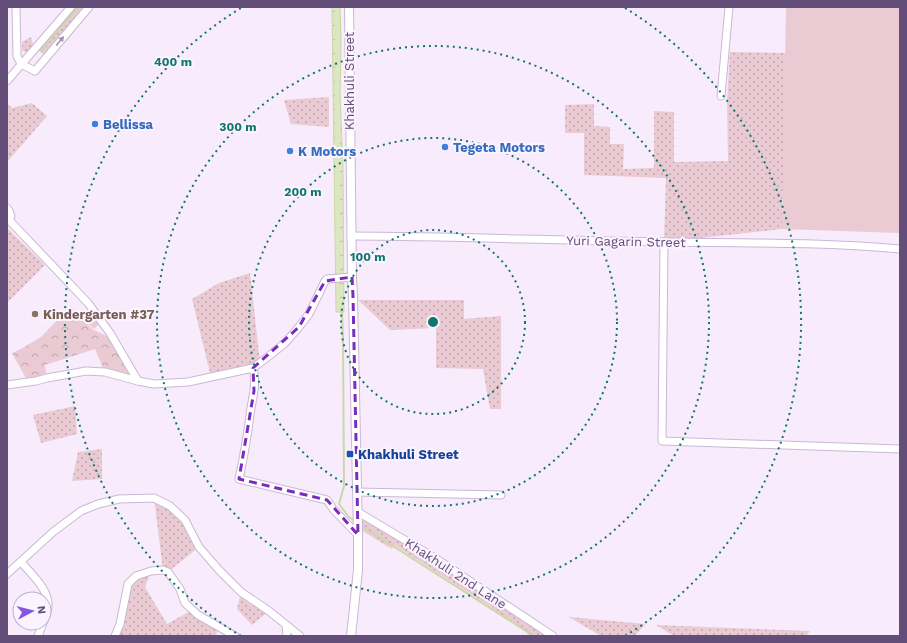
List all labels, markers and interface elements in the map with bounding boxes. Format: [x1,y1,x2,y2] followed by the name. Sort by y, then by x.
[342,31,357,130] street label: Khakhuli Street
[55,36,64,47] one-way arrow
[154,55,192,69] text: 400 m
[103,117,154,132] place label: Bellissa
[90,119,100,129] marker: Bellissa
[219,120,257,134] text: 300 m
[453,140,545,155] place label: Tegeta Motors
[440,142,450,152] marker: Tegeta Motors
[298,144,356,159] place label: K Motors
[285,146,295,156] marker: K Motors
[284,185,322,199] text: 200 m
[566,233,686,250] street label: Yuri Gagarin Street
[350,250,386,264] text: 100 m
[43,307,155,322] place label: Kindergarten #37
[30,309,40,319] marker: Kindergarten #37
[426,315,440,329] centre of rings
[358,447,459,462] place label: Khakhuli Street
[345,449,355,459] marker: Khakhuli Street
[402,535,509,612] street label: Khakhuli 2nd Lane
[12,591,52,631] north arrow
[34,605,48,615] text: N

